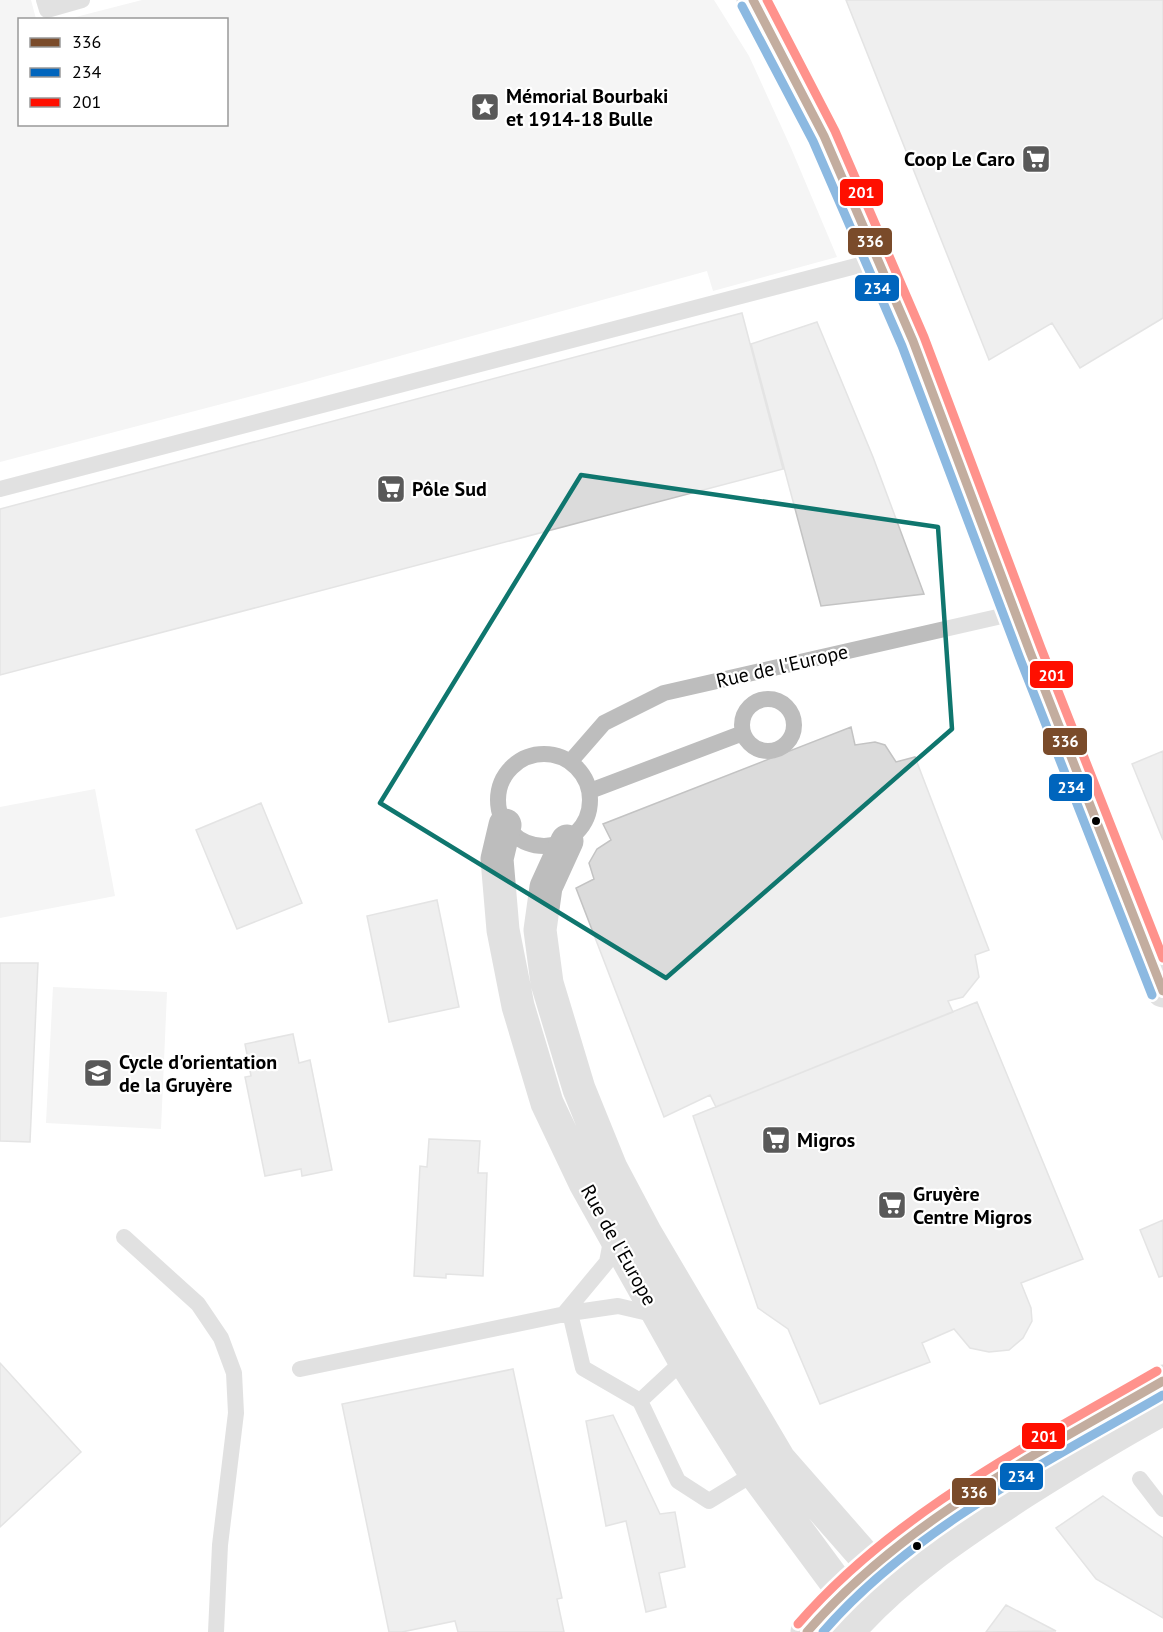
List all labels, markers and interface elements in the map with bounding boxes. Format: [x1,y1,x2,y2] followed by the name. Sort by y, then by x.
[18,18,228,126] legend
[72,30,101,53] text: 336
[72,60,102,83] text: 234
[506,83,668,132] place label: Mémorial Bourbaki et 1914-18 Bulle
[72,90,101,113] text: 201
[469,91,501,123] place icon: Mémorial Bourbaki et 1914-18 Bulle
[1020,143,1052,175] supermarket icon: Coop Le Caro
[904,146,1015,172] place label: Coop Le Caro
[839,178,884,207] line badge: 201
[847,182,875,202] text: 201
[847,227,893,256] line badge: 336
[856,231,884,251] text: 336
[854,274,900,302] line badge: 234
[863,278,891,298] text: 234
[375,473,407,505] supermarket icon: Pôle Sud
[412,476,487,502] place label: Pôle Sud
[714,638,850,694] street label: Rue de l'Europe
[1029,660,1074,689] line badge: 201
[1038,665,1066,685] text: 201
[1042,727,1088,756] line badge: 336
[1051,731,1079,751] text: 336
[1048,773,1093,802] line badge: 234
[1057,777,1085,797] text: 234
[1090,815,1102,827] unlabelled marker
[119,1049,277,1098] place label: Cycle d'orientation de la Gruyère
[82,1057,114,1089] school or university icon: Cycle d'orientation de la Gruyère
[760,1124,792,1156] supermarket icon: Migros
[797,1127,855,1153] place label: Migros
[575,1180,663,1310] street label: Rue de l'Europe
[913,1181,1032,1230] place label: Gruyère Centre Migros
[876,1189,908,1221] supermarket icon: Gruyère Centre Migros
[1021,1422,1066,1450] line badge: 201
[1030,1426,1058,1446] text: 201
[999,1462,1044,1491] line badge: 234
[1007,1466,1035,1486] text: 234
[951,1477,997,1506] line badge: 336
[960,1482,988,1502] text: 336
[911,1540,923,1552] unlabelled marker

